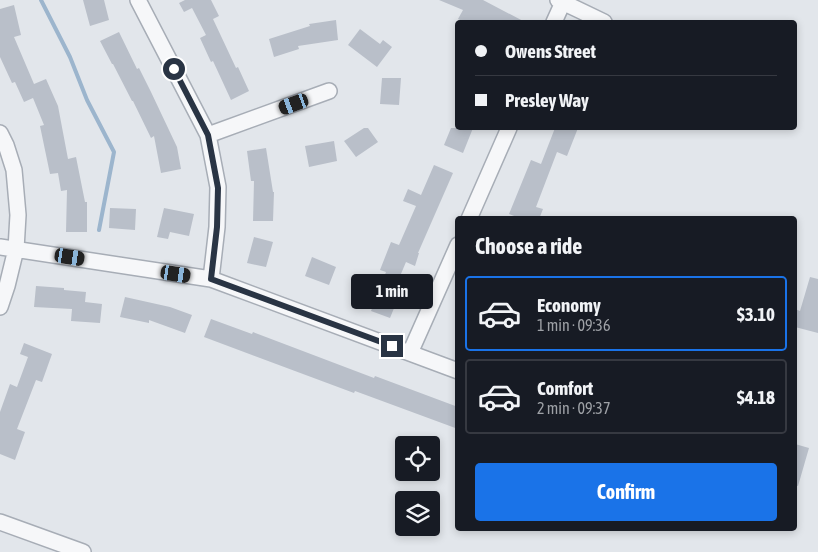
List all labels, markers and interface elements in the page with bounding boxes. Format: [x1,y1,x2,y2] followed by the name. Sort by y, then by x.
[505,40,596,62] text: Owens Street
[163,58,185,80] route start
[505,89,589,111] text: Presley Way
[277,92,310,116] car
[475,233,582,259] text: Choose a ride
[54,247,85,267] car
[160,264,191,284] car
[351,274,433,308] callout: 1 min
[376,282,408,300] text: 1 min
[477,291,522,336] icon: car
[537,294,601,316] text: Economy
[737,303,775,325] text: $3.10
[537,316,610,334] text: 1 min · 09:36
[381,335,403,357] route end
[477,374,522,419] icon: car
[537,377,593,399] text: Comfort
[737,386,775,408] text: $4.18
[537,399,610,417] text: 2 min · 09:37
[395,436,440,536] map controls
[395,436,440,481] button: locate
[475,463,777,521] button: Confirm
[395,491,440,536] button: layers

